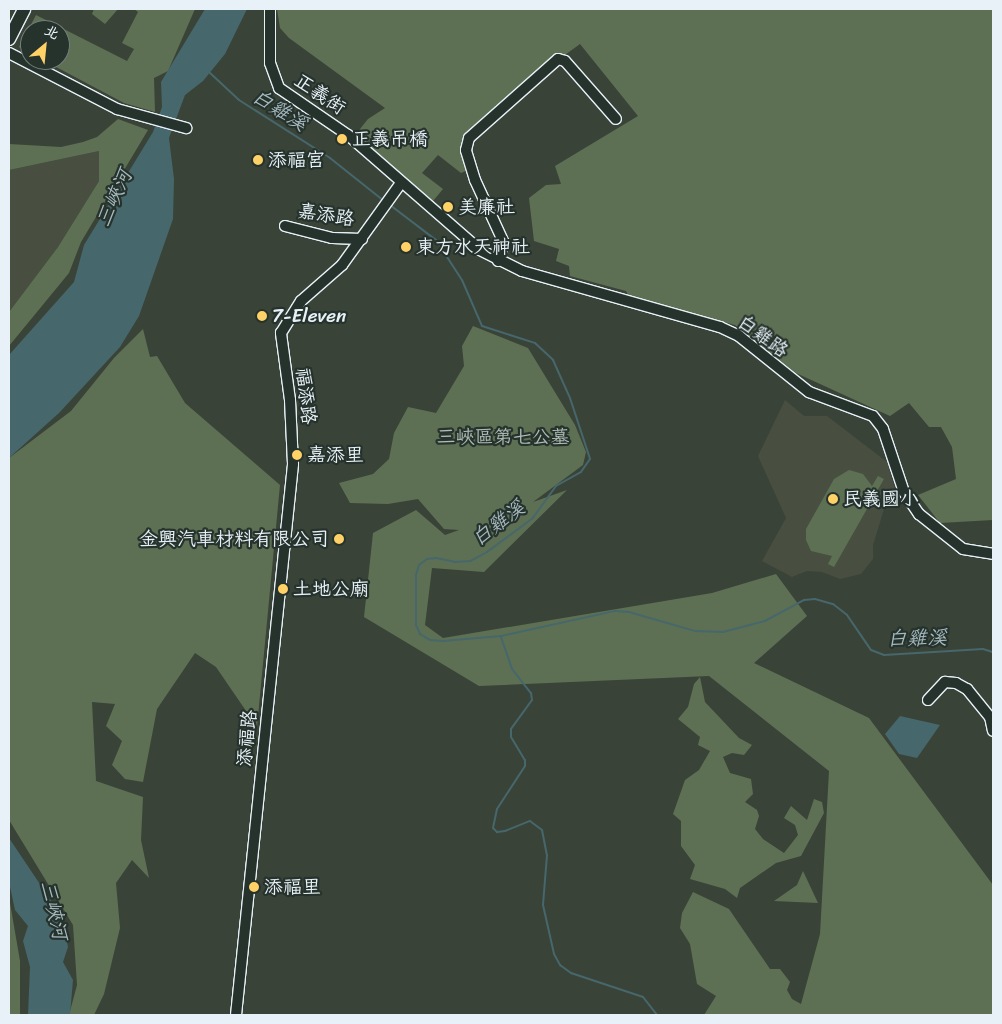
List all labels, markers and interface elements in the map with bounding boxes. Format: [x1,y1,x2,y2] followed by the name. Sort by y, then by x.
[40,18,64,47] text: 北
[20,20,70,70] north arrow
[290,69,350,119] street label: 正義街
[248,84,312,136] water label: 白雞溪
[352,128,428,150] place label: 正義吊橋
[336,133,348,145] marker: 正義吊橋
[268,149,325,171] place label: 添福宮
[252,154,264,166] marker: 添福宮
[91,166,137,230] water label: 三峽河
[458,196,515,218] place label: 美廉社
[296,199,356,231] street label: 嘉添路
[442,201,454,213] marker: 美廉社
[416,236,530,258] place label: 東方水天神社
[400,241,412,253] marker: 東方水天神社
[272,305,346,327] place label: 7-Eleven
[256,310,268,322] marker: 7-Eleven
[733,310,793,362] street label: 白雞路
[291,366,321,426] street label: 福添路
[437,426,569,448] park label: 三峽區第七公墓
[307,444,364,466] place label: 嘉添里
[291,449,303,461] marker: 嘉添里
[843,488,919,510] place label: 民義國小
[827,493,839,505] marker: 民義國小
[467,495,529,551] water label: 白雞溪
[139,528,329,550] place label: 金興汽車材料有限公司
[333,533,345,545] marker: 金興汽車材料有限公司
[293,578,369,600] place label: 土地公廟
[277,583,289,595] marker: 土地公廟
[887,625,947,651] water label: 白雞溪
[233,708,261,768] street label: 添福路
[264,876,321,898] place label: 添福里
[36,878,72,942] water label: 三峽河
[248,881,260,893] marker: 添福里

